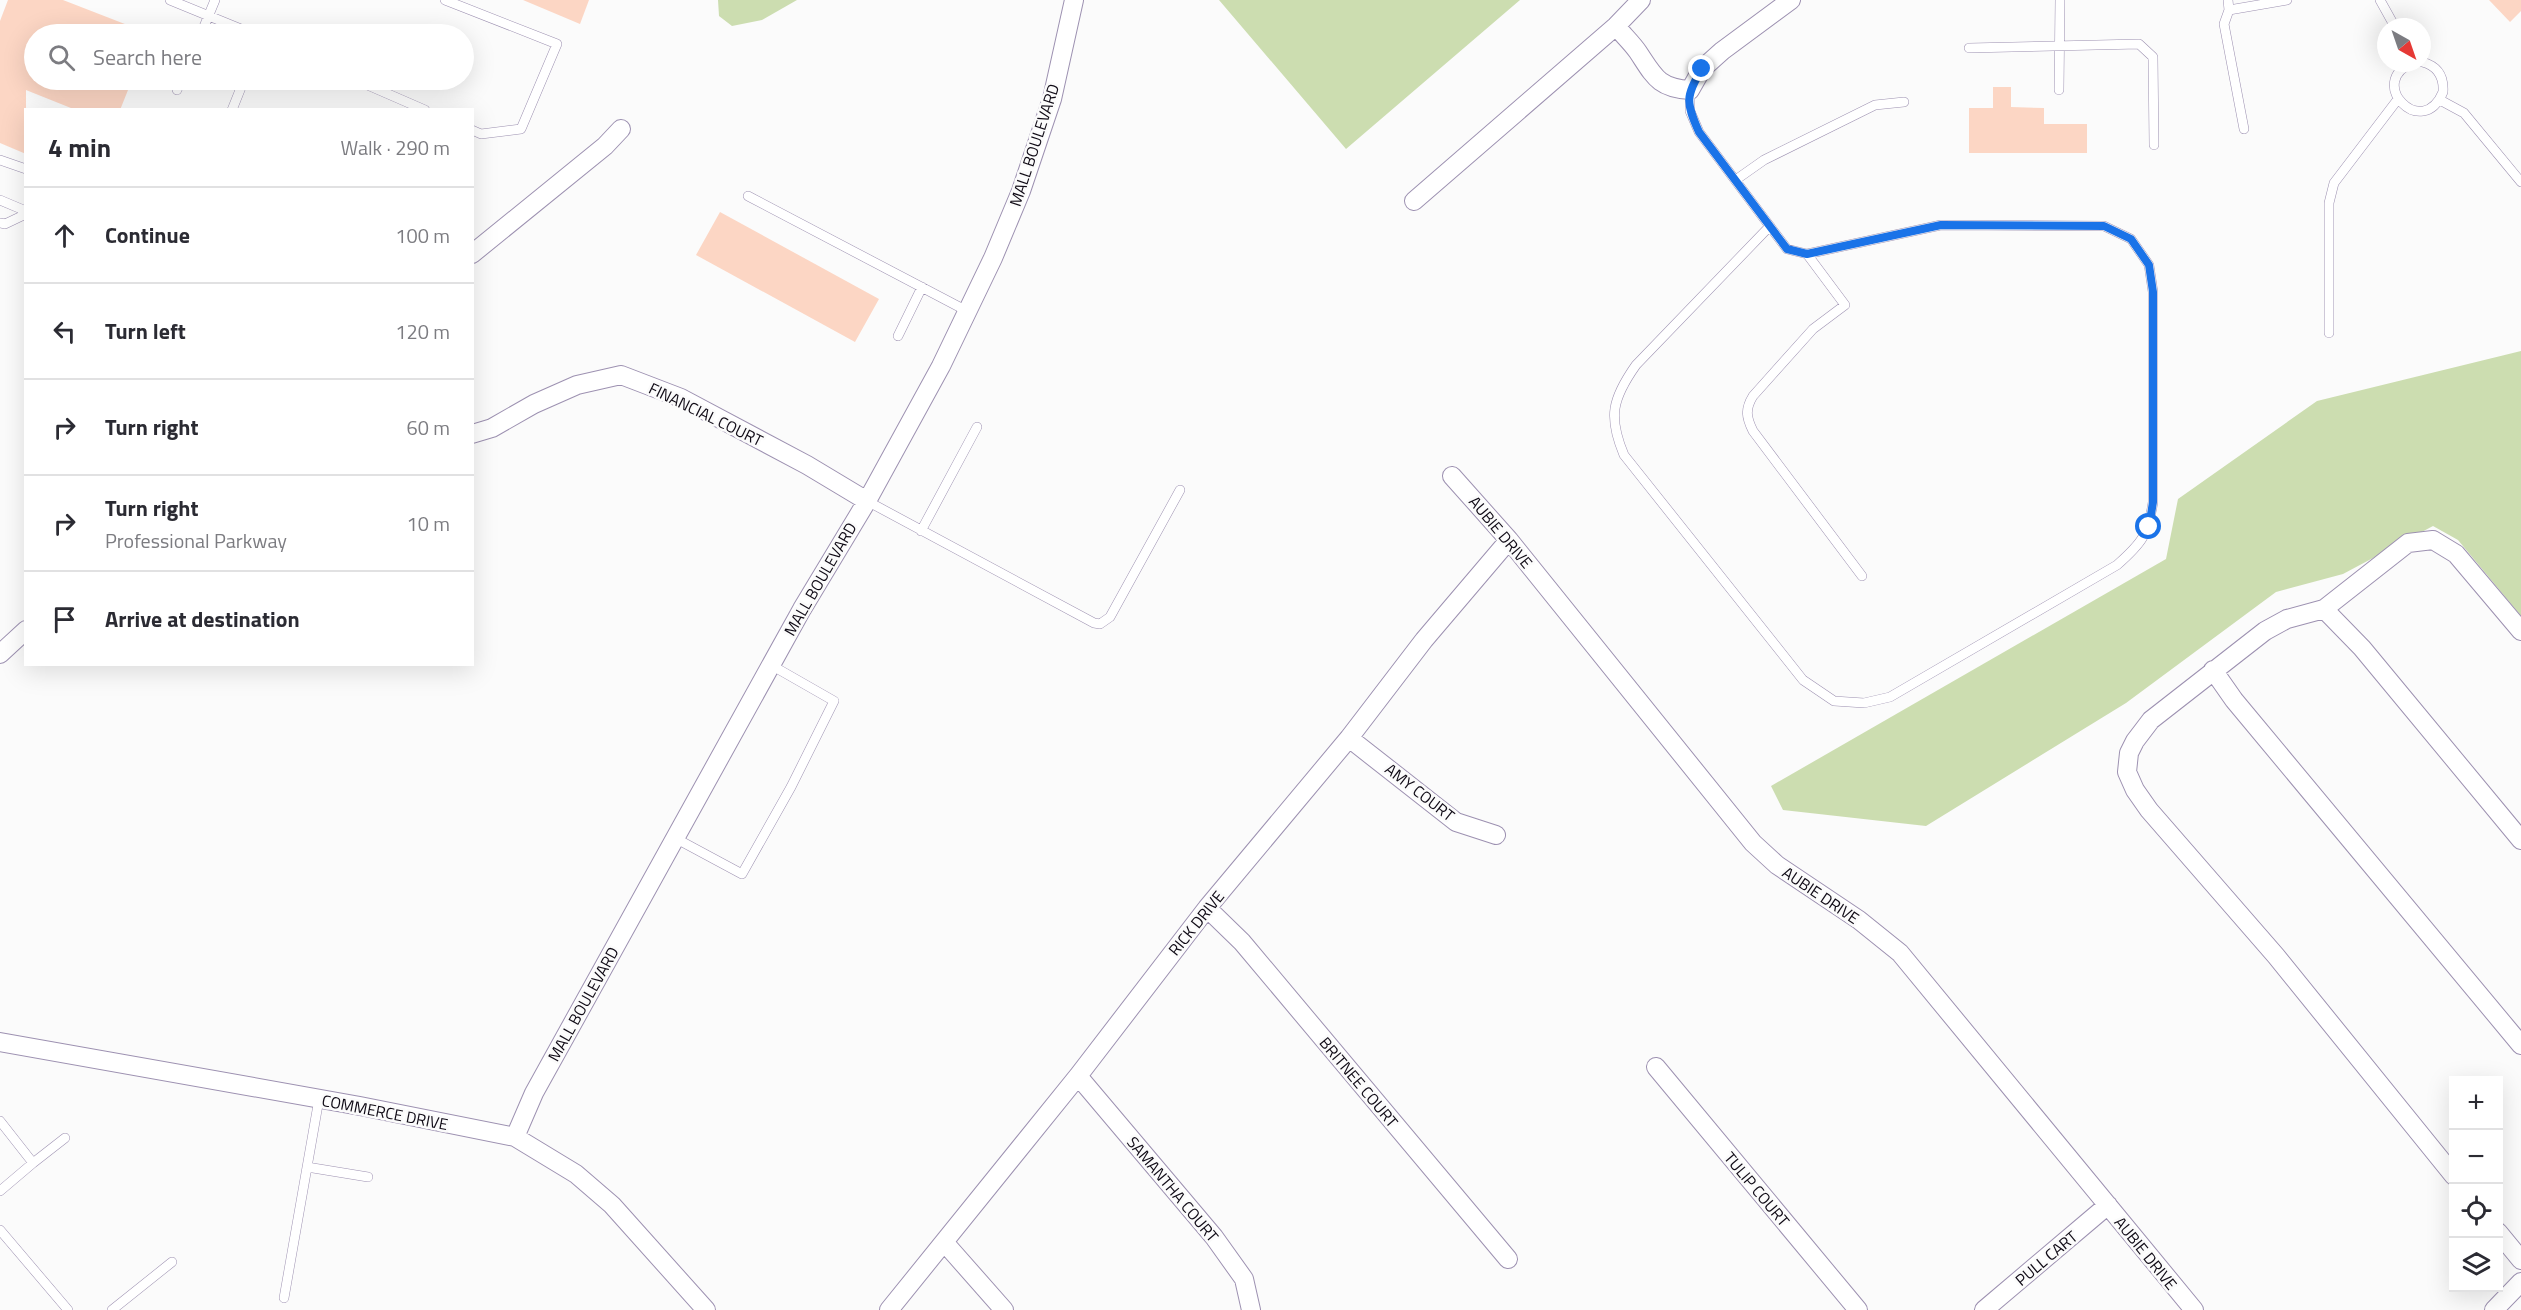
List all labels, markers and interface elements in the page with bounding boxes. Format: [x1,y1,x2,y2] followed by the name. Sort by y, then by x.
[2377,18,2431,72] north arrow
[24,24,474,90] search box
[93,40,202,74] text: Search here
[45,41,78,74] icon: search
[1688,55,1714,81] route end
[1003,81,1065,209] street label: MALL BOULEVARD
[48,128,111,167] text: 4 min
[341,132,450,163] text: Walk · 290 m
[105,218,190,252] text: Continue
[48,219,81,252] icon: ahead
[395,220,450,251] text: 100 m
[105,314,186,348] text: Turn left
[48,315,81,348] icon: left
[395,316,450,347] text: 120 m
[645,376,768,452] street label: FINANCIAL COURT
[105,410,199,444] text: Turn right
[48,411,81,444] icon: right
[406,412,450,443] text: 60 m
[105,491,199,525] text: Turn right
[1463,491,1539,574] street label: AUBIE DRIVE
[48,507,81,540] icon: right
[406,508,450,539] text: 10 m
[2135,513,2161,539] route start
[778,518,862,640] street label: MALL BOULEVARD
[105,525,287,556] text: Professional Parkway
[105,602,300,636] text: Arrive at destination
[48,603,81,636] icon: arrive
[1380,757,1460,827] street label: AMY COURT
[1778,860,1864,930] street label: AUBIE DRIVE
[1162,885,1230,961] street label: RICK DRIVE
[542,942,624,1066] street label: MALL BOULEVARD
[1314,1032,1404,1133] street label: BRITNEE COURT
[2449,1076,2503,1292] map controls
[2449,1076,2503,1130] button: +
[320,1088,450,1136] street label: COMMERCE DRIVE
[2449,1130,2503,1184] button: −
[1122,1131,1225,1248] street label: SAMANTHA COURT
[1719,1146,1796,1232] street label: TULIP COURT
[2449,1184,2503,1238] button: locate
[2109,1211,2183,1295] street label: AUBIE DRIVE
[2010,1224,2083,1291] street label: PULL CART
[2449,1238,2503,1292] button: layers

